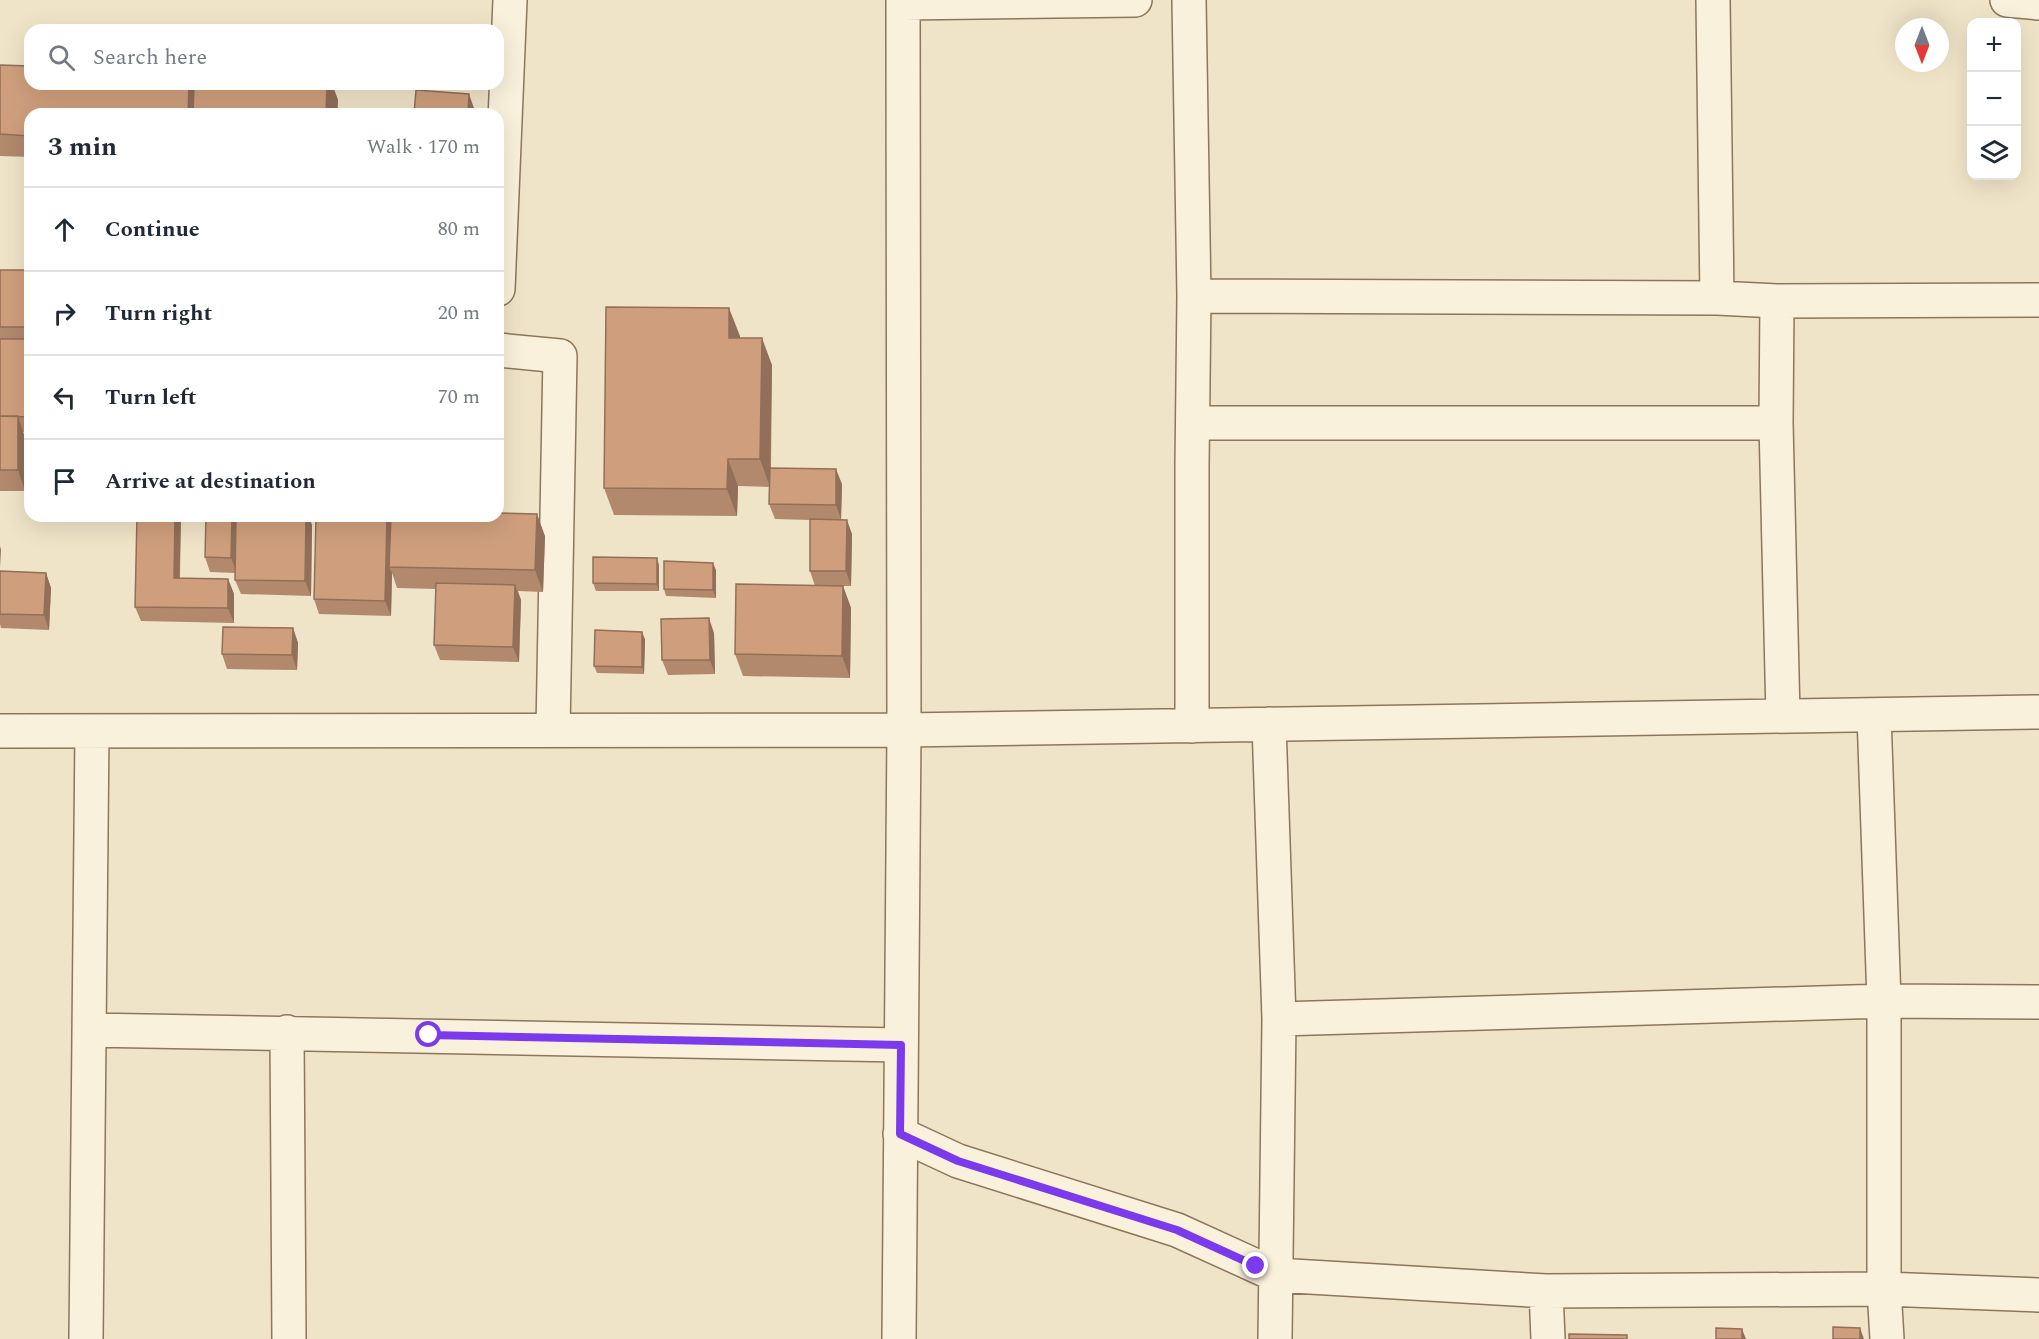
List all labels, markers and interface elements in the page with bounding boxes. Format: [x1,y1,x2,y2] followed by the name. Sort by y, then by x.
[1895,18,1949,72] north arrow
[1967,18,2021,180] map controls
[1967,18,2021,72] button: +
[24,24,504,90] search box
[45,41,78,74] icon: search
[93,41,207,74] text: Search here
[1967,72,2021,126] button: −
[1967,126,2021,180] button: layers
[48,127,117,167] text: 3 min
[367,132,480,162] text: Walk · 170 m
[48,213,81,246] icon: ahead
[105,213,200,246] text: Continue
[438,214,480,244] text: 80 m
[48,297,81,330] icon: right
[105,297,212,330] text: Turn right
[438,298,480,328] text: 20 m
[48,381,81,414] icon: left
[105,381,197,414] text: Turn left
[438,382,480,412] text: 70 m
[48,465,81,498] icon: arrive
[105,465,316,498] text: Arrive at destination
[415,1021,441,1047] route start
[1242,1252,1268,1278] route end

